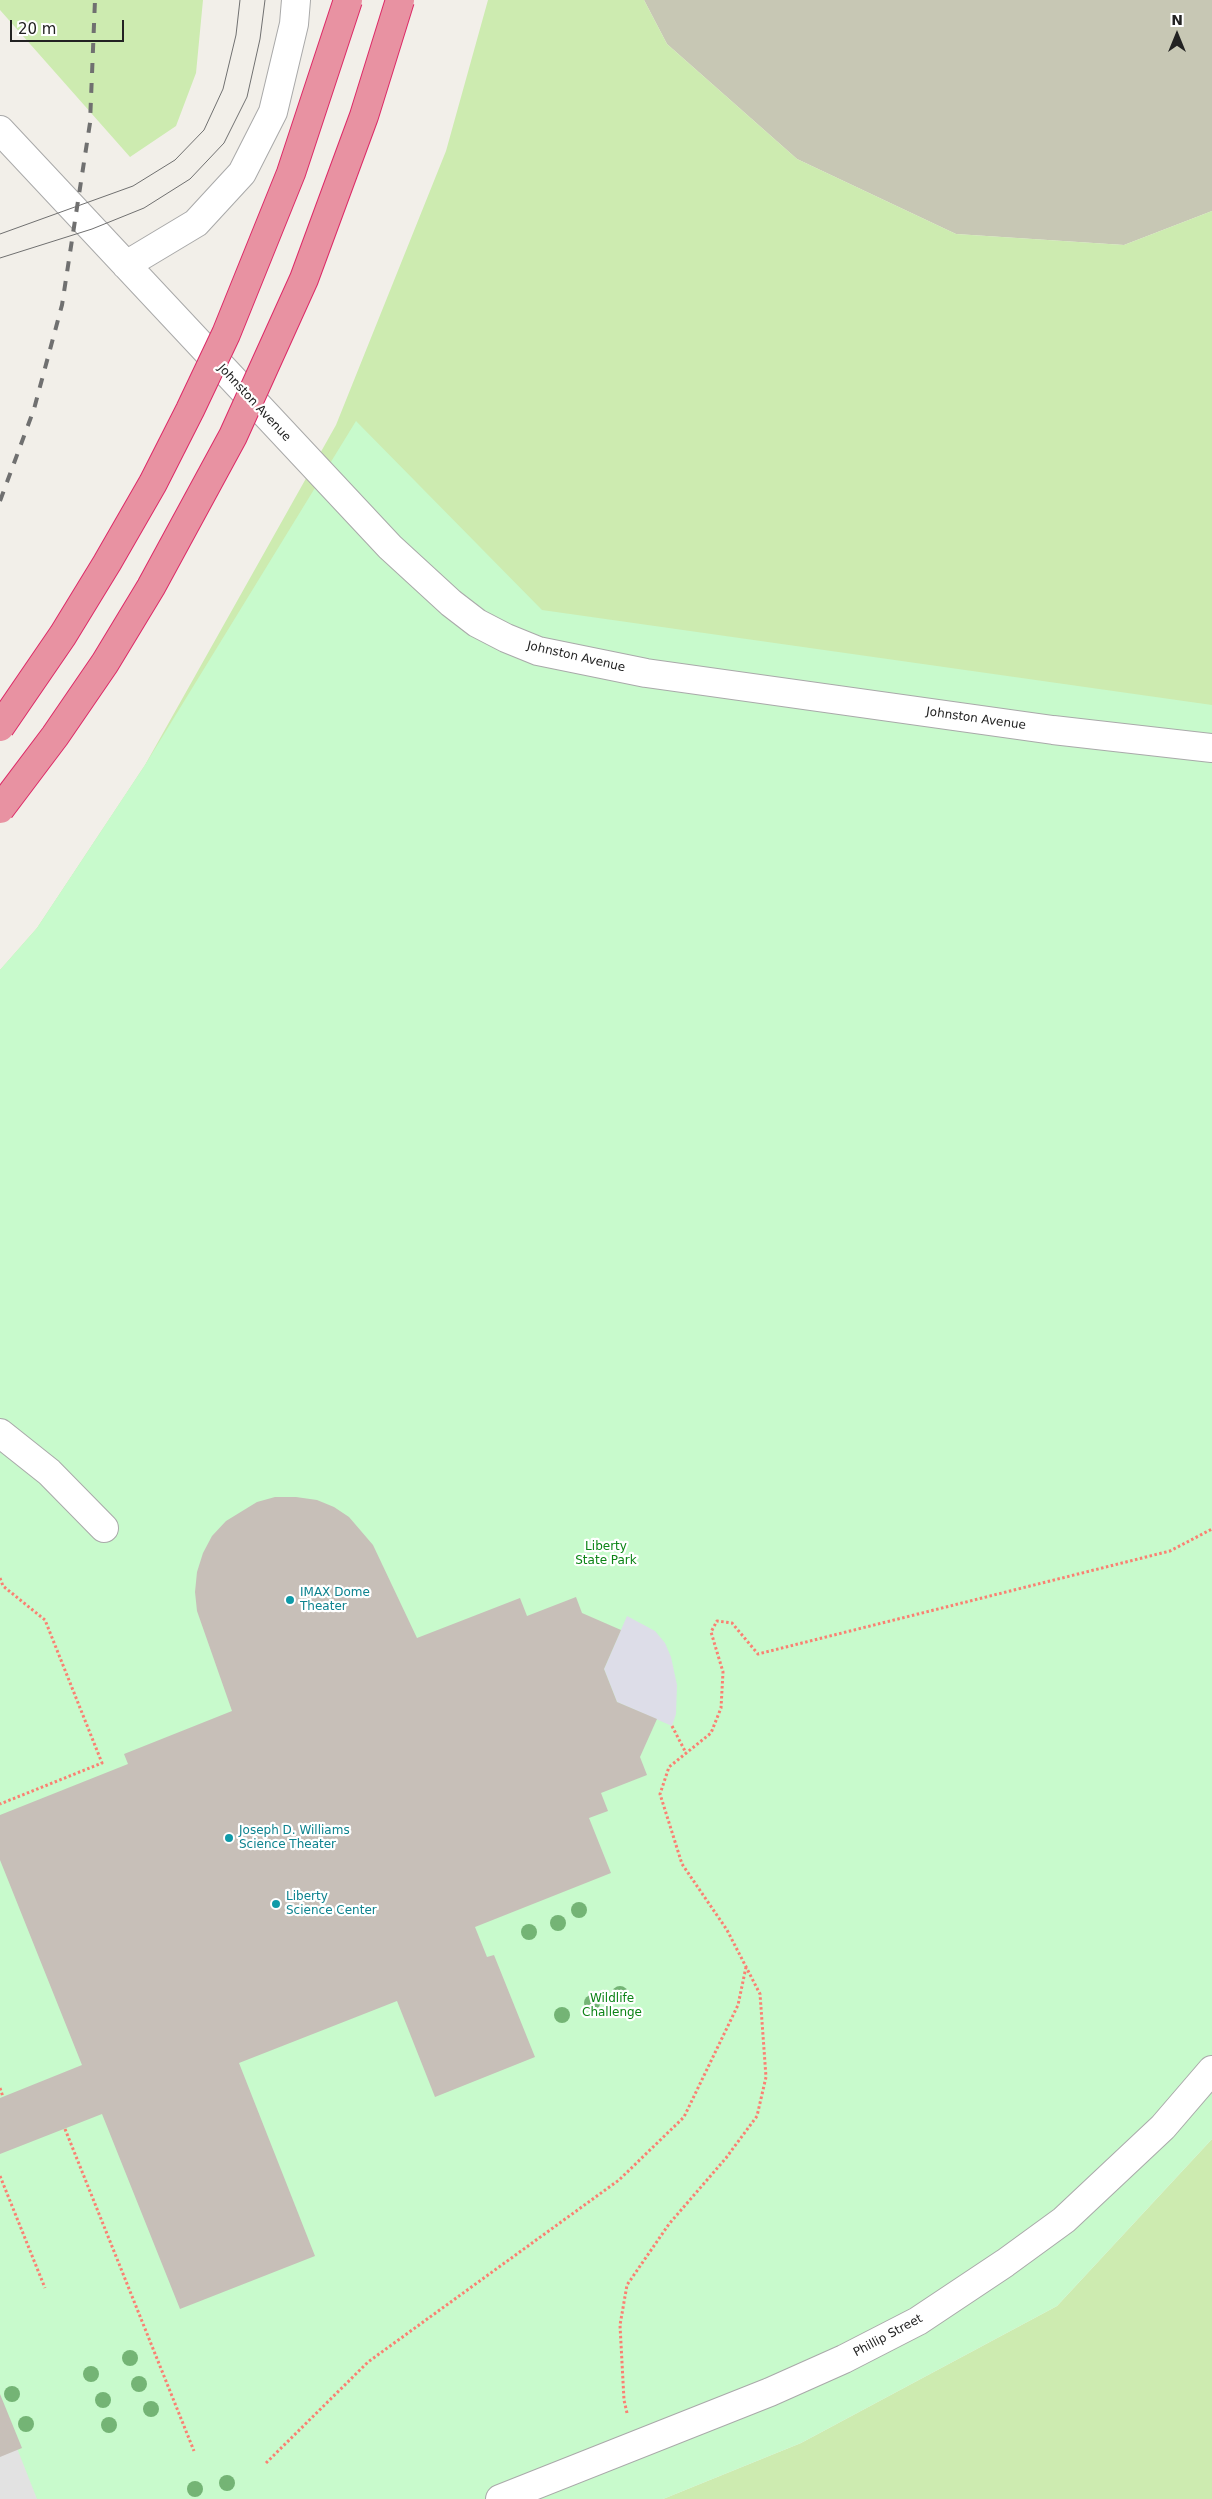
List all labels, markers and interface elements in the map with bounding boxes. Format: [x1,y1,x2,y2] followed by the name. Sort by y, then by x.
[12,10,126,42] scale bar
[1152,10,1202,60] north arrow
[1171,12,1183,28] text: N
[18,20,56,38] text: 20 m
[214,361,294,445] street label: Johnston Avenue
[525,639,627,675] street label: Johnston Avenue
[925,705,1027,733] street label: Johnston Avenue
[575,1540,637,1568] park label: Liberty State Park
[300,1586,370,1614] place label: IMAX Dome Theater
[284,1594,296,1606] marker: IMAX Dome Theater
[239,1824,350,1852] place label: Joseph D. Williams Science Theater
[223,1832,235,1844] marker: Joseph D. Williams Science Theater
[286,1890,377,1918] place label: Liberty Science Center
[270,1898,282,1910] marker: Liberty Science Center
[582,1992,642,2020] park label: Wildlife Challenge
[851,2312,925,2360] street label: Phillip Street

